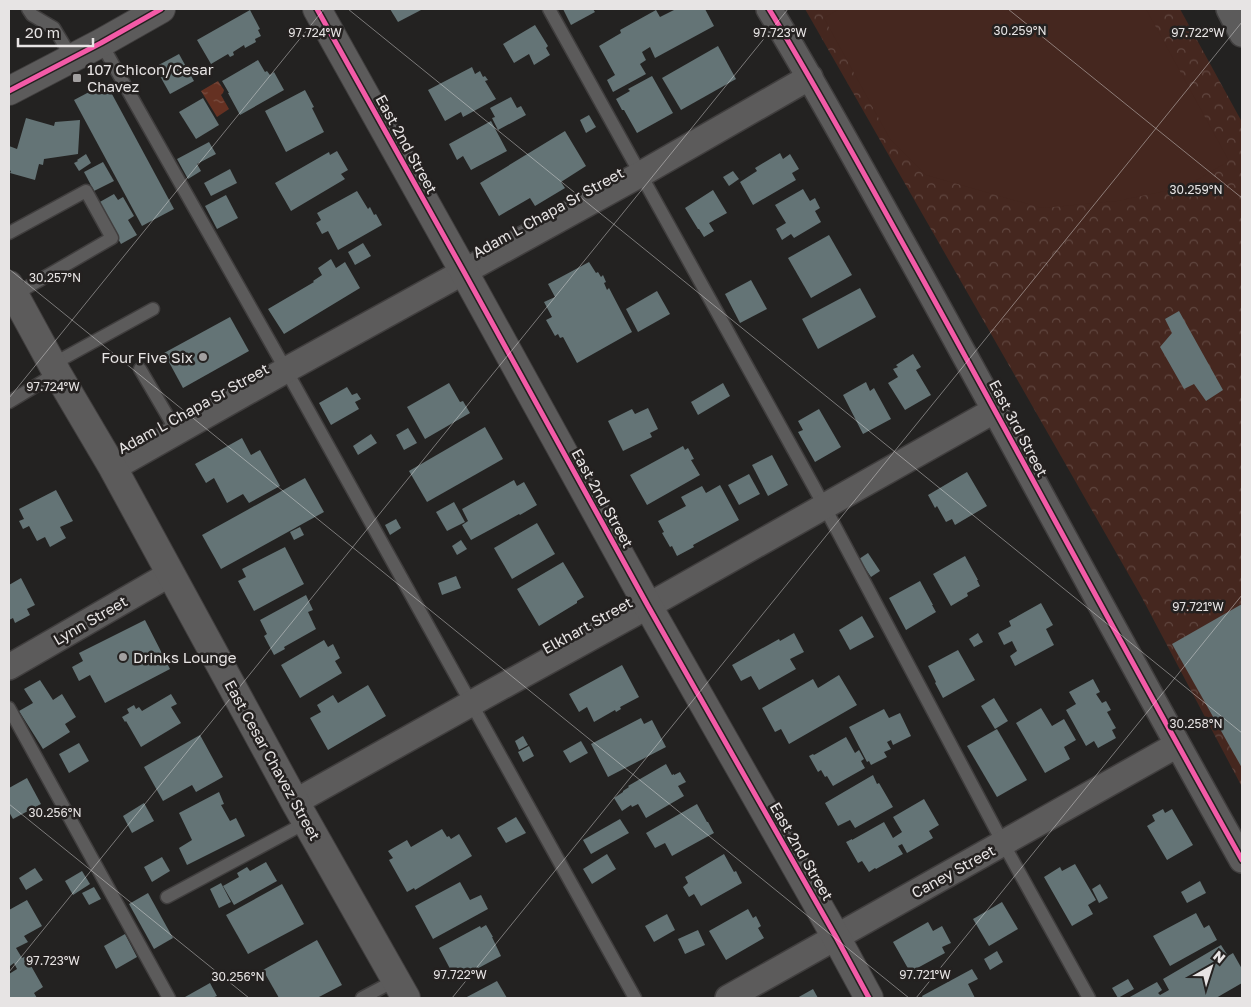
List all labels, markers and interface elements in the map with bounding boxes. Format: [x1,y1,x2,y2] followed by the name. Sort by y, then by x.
[18,15,92,47] scale bar
[25,23,60,41] text: 20 m
[993,23,1047,38] text: 30.259°N
[288,25,342,40] text: 97.724°W
[753,25,807,40] text: 97.723°W
[1171,25,1225,40] text: 97.722°W
[87,60,214,95] place label: 107 Chicon/Cesar Chavez
[71,72,83,84] marker: 107 Chicon/Cesar Chavez
[372,91,442,197] street label: East 2nd Street
[469,163,627,261] street label: Adam L Chapa Sr Street
[1169,182,1223,197] text: 30.259°N
[29,270,81,285] text: 30.257°N
[101,348,193,366] place label: Four Five Six
[197,351,209,363] marker: Four Five Six
[114,359,272,457] street label: Adam L Chapa Sr Street
[986,377,1052,479] street label: East 3rd Street
[26,379,80,394] text: 97.724°W
[568,445,638,551] street label: East 2nd Street
[50,592,130,648] street label: Lynn Street
[539,593,635,657] street label: Elkhart Street
[1172,599,1224,614] text: 97.721°W
[133,648,237,666] place label: Drinks Lounge
[117,651,129,663] marker: Drinks Lounge
[221,677,325,843] street label: East Cesar Chavez Street
[1169,716,1223,731] text: 30.258°N
[767,799,837,903] street label: East 2nd Street
[28,805,82,820] text: 30.256°N
[908,841,998,901] street label: Caney Street
[1186,942,1236,992] north arrow
[1210,947,1229,966] text: N
[26,953,80,968] text: 97.723°W
[433,967,487,982] text: 97.722°W
[899,967,951,982] text: 97.721°W
[211,969,265,984] text: 30.256°N

